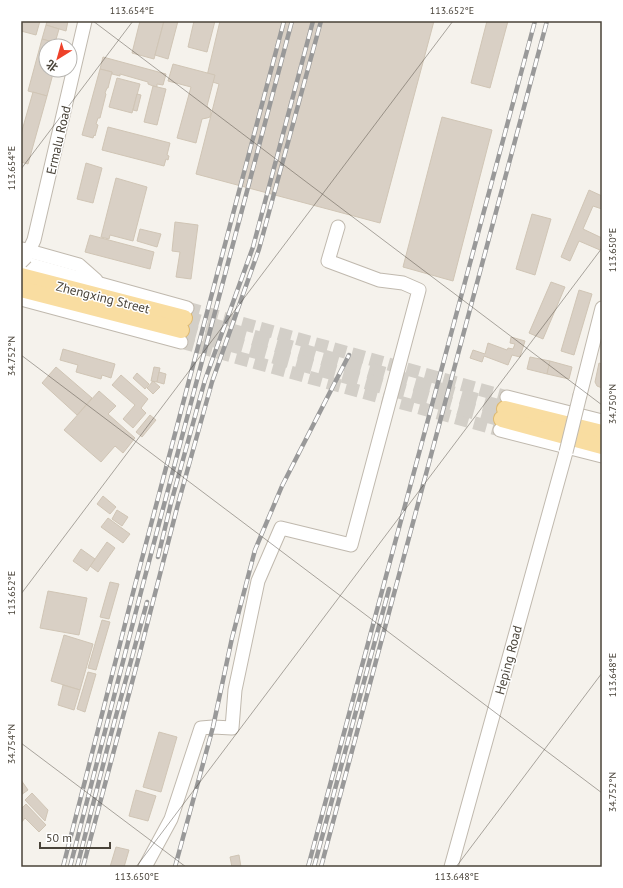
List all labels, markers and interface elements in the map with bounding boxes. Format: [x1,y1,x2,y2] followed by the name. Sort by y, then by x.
[110,4,154,17] text: 113.654°E
[430,4,474,17] text: 113.652°E
[38,38,78,78] north arrow
[43,57,61,75] text: 北
[42,104,75,176] street label: Ermalu Road
[5,146,18,190] text: 113.654°E
[606,228,619,272] text: 113.650°E
[54,278,152,317] street label: Zhengxing Street
[5,336,18,376] text: 34.752°N
[606,384,619,424] text: 34.750°N
[5,571,18,615] text: 113.652°E
[491,624,526,697] street label: Heping Road
[606,653,619,697] text: 113.648°E
[5,724,18,764] text: 34.754°N
[606,772,619,812] text: 34.752°N
[40,824,110,850] scale bar
[46,830,72,845] text: 50 m
[115,870,159,883] text: 113.650°E
[435,870,479,883] text: 113.648°E

